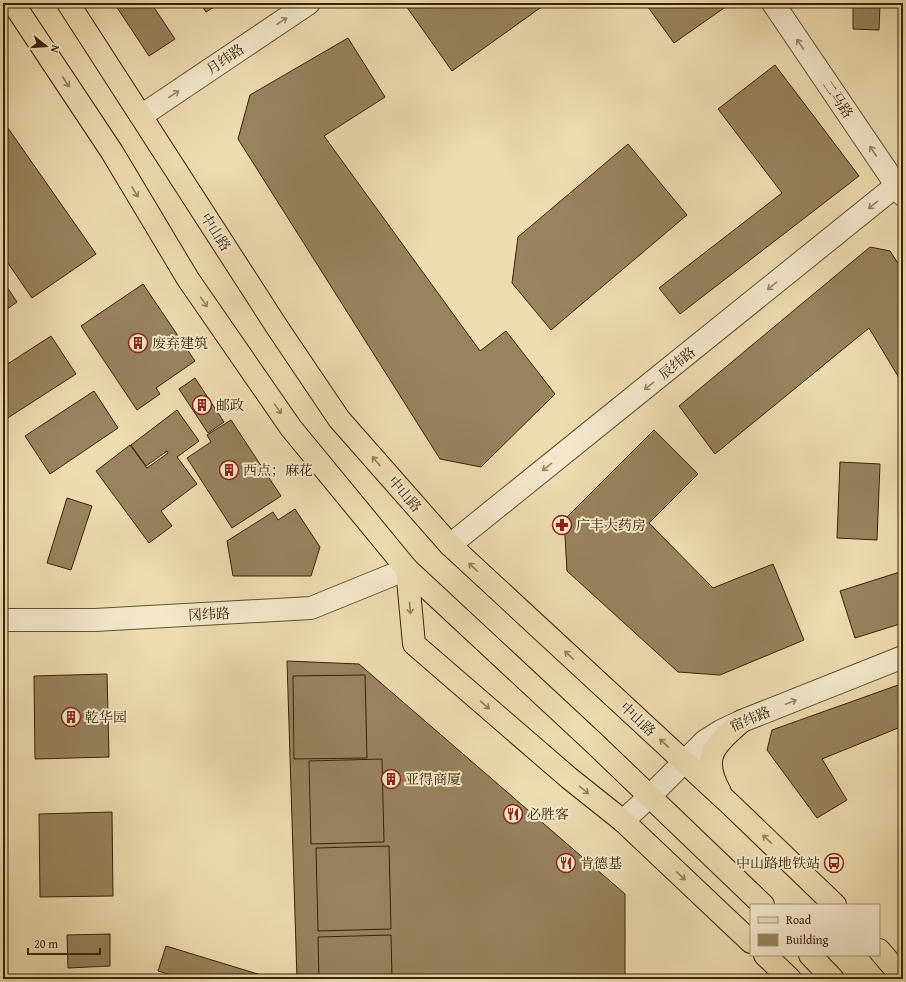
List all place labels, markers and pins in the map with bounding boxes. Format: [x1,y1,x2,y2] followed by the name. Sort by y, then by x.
[127,332,149,354] building icon: 废弃建筑
[152,333,208,353] place label: 废弃建筑
[191,394,213,416] building icon: 邮政
[216,395,244,415] place label: 邮政
[218,459,240,481] building icon: 西点；麻花
[243,460,313,480] place label: 西点；麻花
[551,514,573,536] pharmacy icon: 广丰大药房
[576,515,646,535] place label: 广丰大药房
[60,706,82,728] building icon: 乾华园
[85,707,127,727] place label: 乾华园
[380,768,402,790] building icon: 亚得商厦
[405,769,461,789] place label: 亚得商厦
[502,803,524,825] restaurant icon: 必胜客
[527,804,569,824] place label: 必胜客
[555,852,577,874] restaurant icon: 肯德基
[823,852,845,874] bus stop icon: 中山路地铁站
[580,853,622,873] place label: 肯德基
[736,853,820,873] place label: 中山路地铁站

